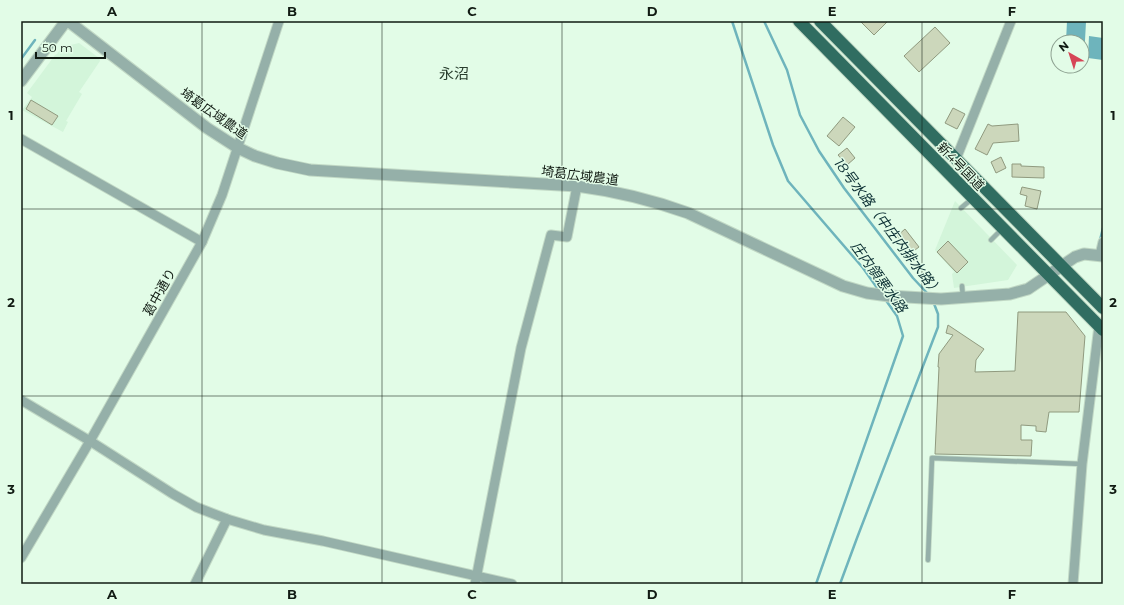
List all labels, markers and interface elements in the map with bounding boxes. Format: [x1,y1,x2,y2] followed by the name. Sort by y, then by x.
[106,3,118,19] text: A
[287,3,297,19] text: B
[467,3,477,19] text: C
[647,3,658,19] text: D
[828,3,837,19] text: E
[1008,3,1016,19] text: F
[36,34,105,60] scale bar
[1050,34,1090,74] north arrow
[1056,38,1072,54] text: N
[42,40,73,55] text: 50 m
[439,64,469,83] district label: 永沼
[177,84,251,142] street label: 埼葛広域農道
[8,107,14,123] text: 1
[1110,107,1116,123] text: 1
[934,139,988,193] street label: 新4号国道
[830,154,946,300] water label: 18号水路（中庄内排水路）
[540,162,620,188] street label: 埼葛広域農道
[847,238,912,317] water label: 庄内領悪水路
[139,265,179,319] street label: 葛中通り
[7,294,15,310] text: 2
[1109,294,1117,310] text: 2
[6,481,15,497] text: 3
[1108,481,1117,497] text: 3
[106,586,118,602] text: A
[287,586,297,602] text: B
[467,586,477,602] text: C
[647,586,658,602] text: D
[828,586,837,602] text: E
[1008,586,1016,602] text: F

